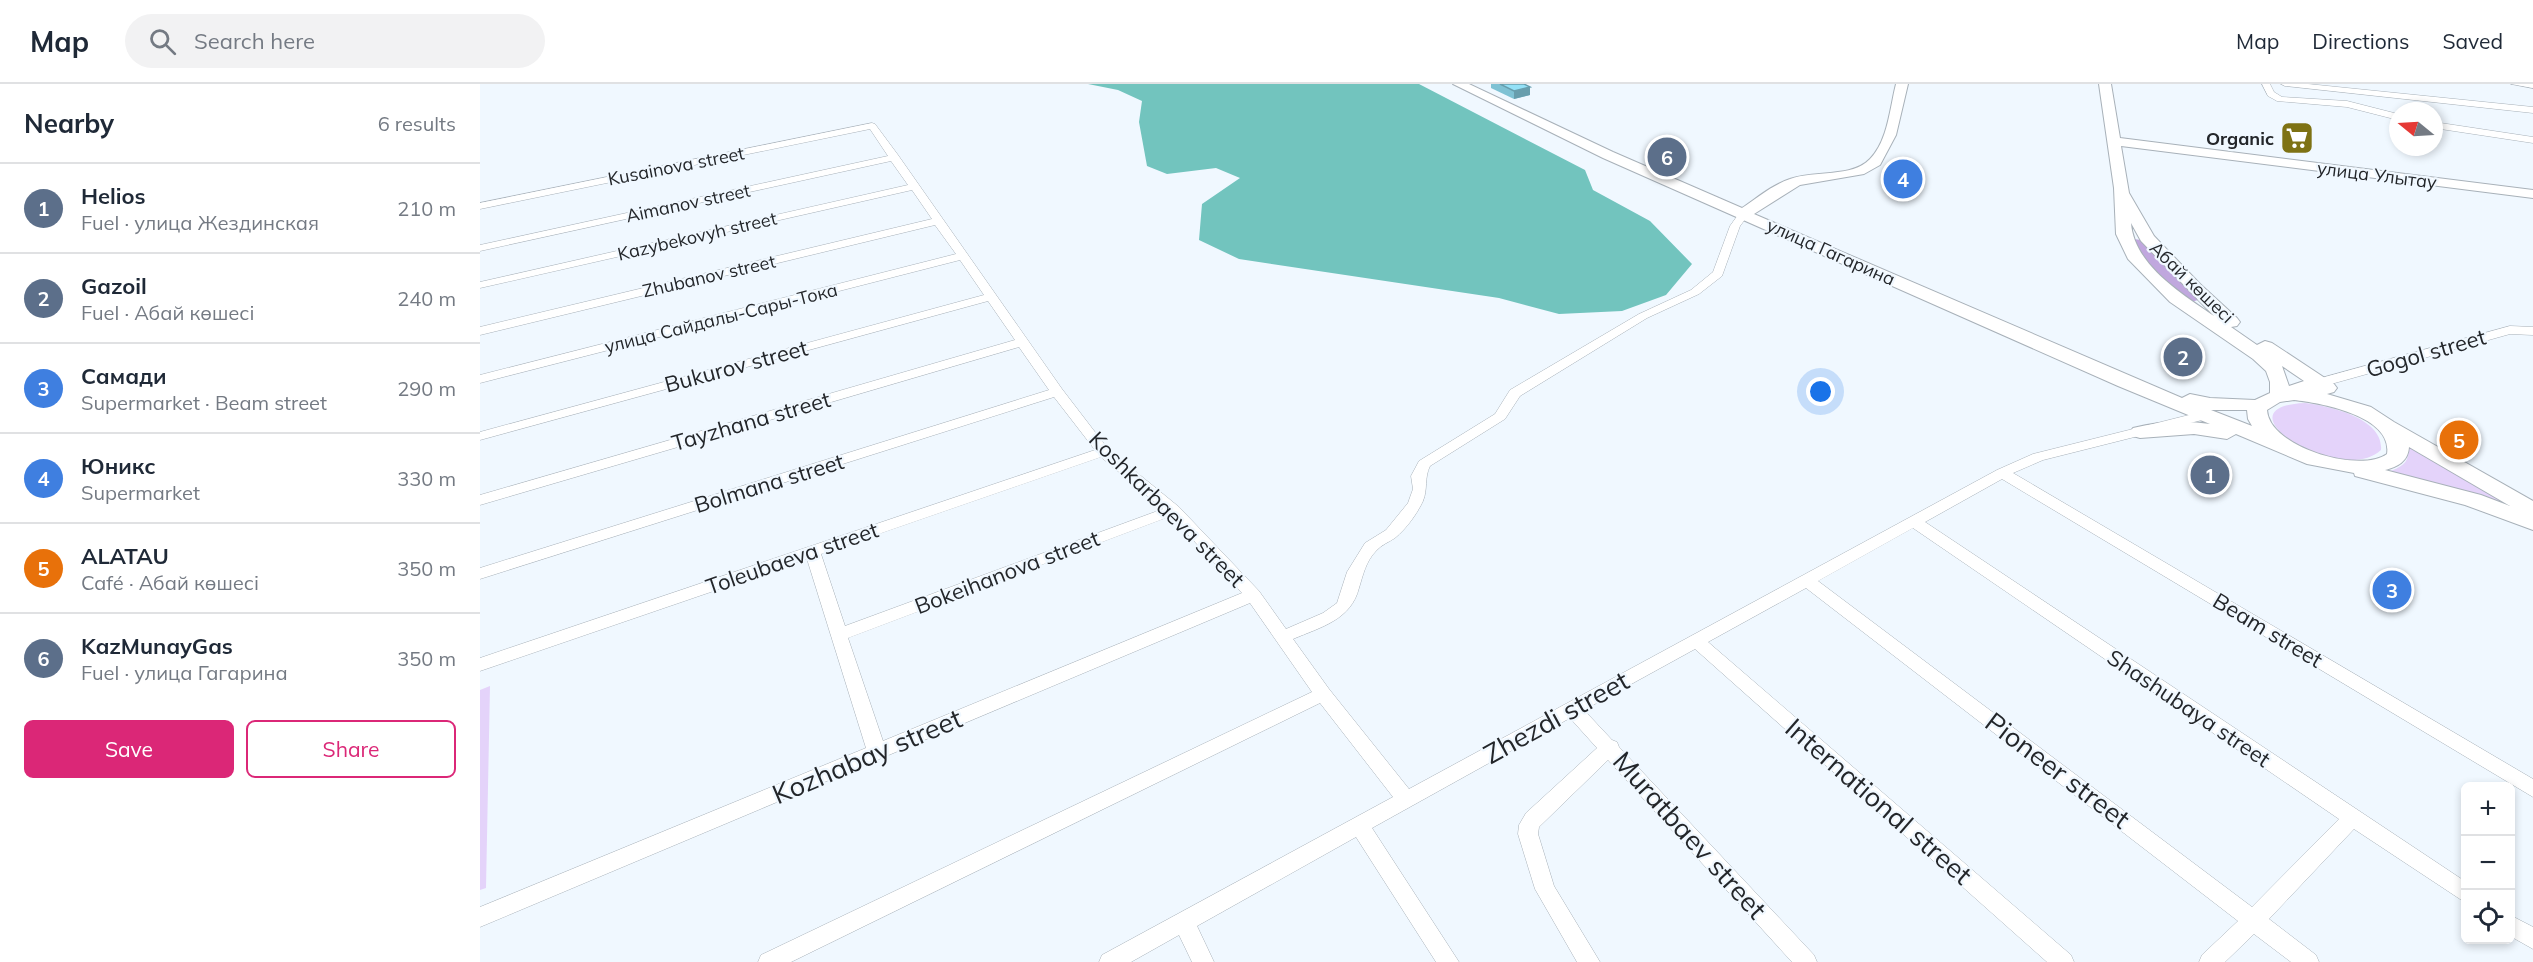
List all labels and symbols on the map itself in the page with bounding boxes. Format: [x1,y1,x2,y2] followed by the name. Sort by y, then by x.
[2389,102,2443,156] north arrow
[2279,120,2315,156] supermarket icon: Organic
[2206,127,2274,150] place label: Organic
[1648,134,1686,180] pin: 6
[606,141,746,191] street label: Kusainova street
[1884,156,1922,202] pin: 4
[2316,156,2438,194] street label: улица Улытау
[624,179,752,227] street label: Aimanov street
[615,206,779,266] street label: Kazybekovyh street
[1763,213,1899,291] street label: улица Гагарина
[2145,236,2239,328] street label: Абай көшесі
[640,250,778,302] street label: Zhubanov street
[602,278,840,358] street label: улица Сайдалы-Сары-Тока
[2363,322,2489,383] street label: Gogol street
[661,333,811,399] street label: Bukurov street
[2164,334,2202,380] pin: 2
[1806,377,1835,406] your location
[669,385,834,457] street label: Tayzhana street
[2440,418,2478,462] pin: 5
[1083,425,1251,593] street label: Koshkarbaeva street
[691,447,848,519] street label: Bolmana street
[2190,452,2230,498] pin: 1
[702,515,882,601] street label: Toleubaeva street
[911,524,1104,620] street label: Bokeihanova street
[2372,568,2412,612] pin: 3
[2208,586,2328,674] street label: Beam street
[2102,643,2276,773] street label: Shashubaya street
[1477,663,1635,771] street label: Zhezdi street
[767,701,967,811] street label: Kozhabay street
[1979,704,2137,836] street label: Pioneer street
[1779,711,1979,891] street label: International street
[1606,744,1774,926] street label: Muratbaev street

